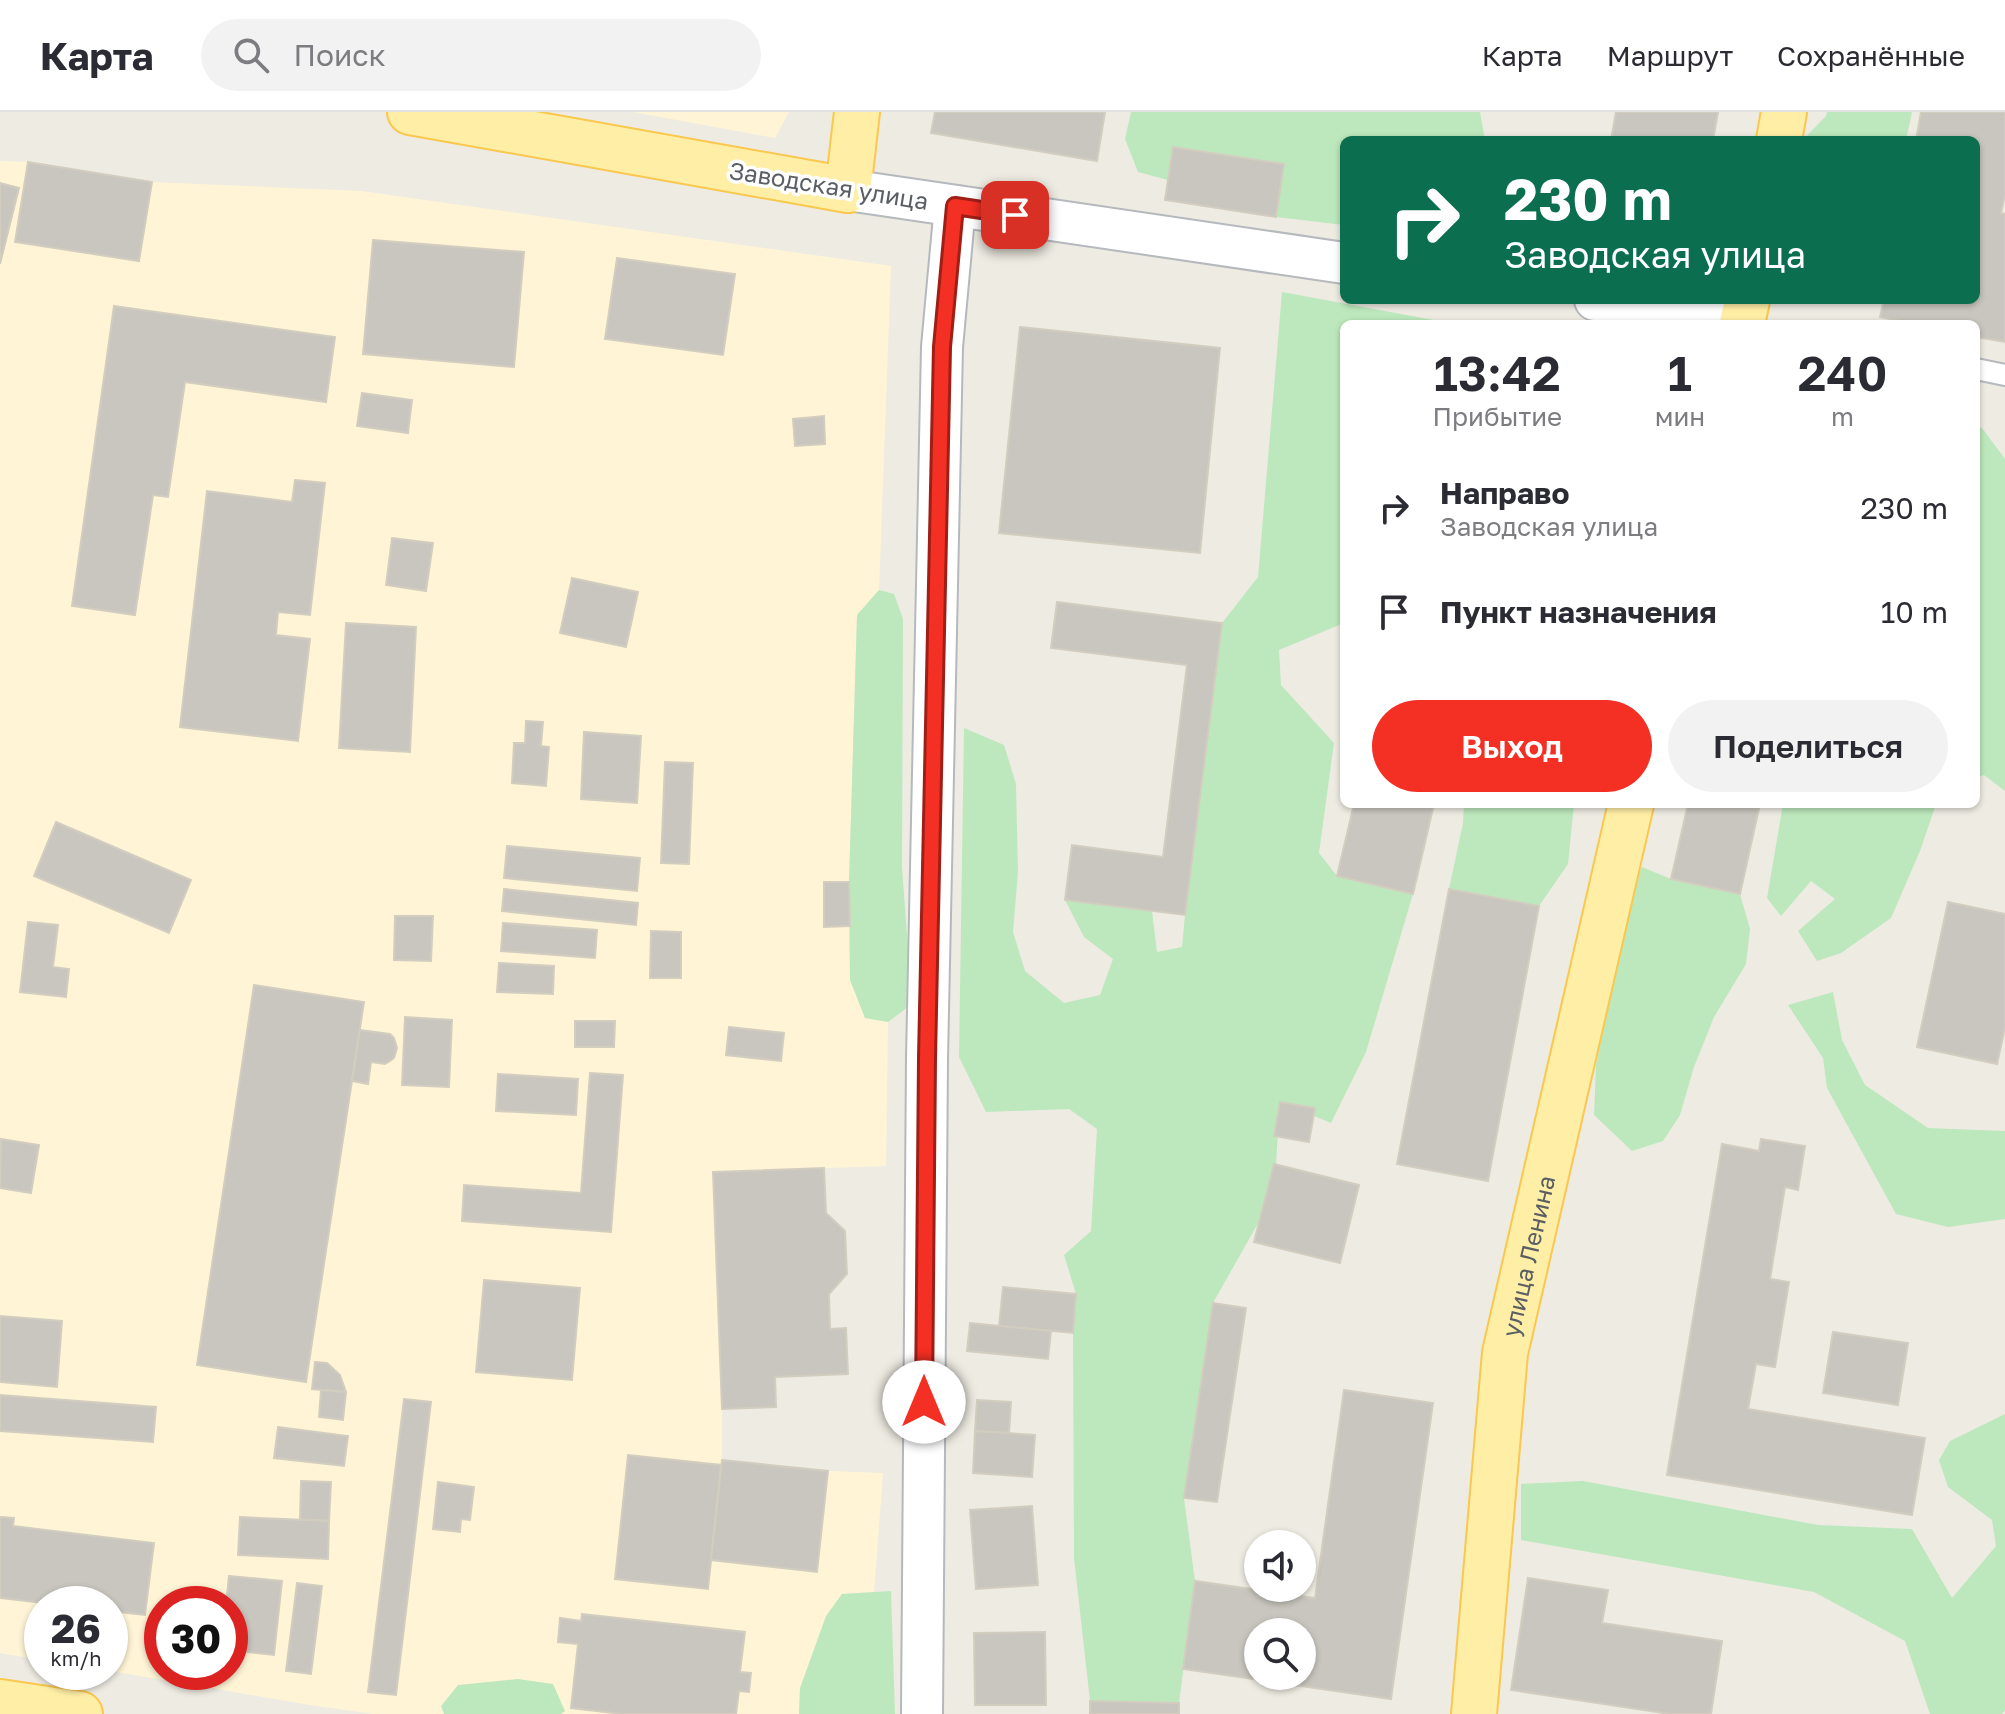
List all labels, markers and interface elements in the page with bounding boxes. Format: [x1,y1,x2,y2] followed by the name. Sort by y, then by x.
[201,19,761,91] search box
[40,33,153,78] text: Карта
[229,33,273,77] icon: search
[293,37,386,73] text: Поиск
[1482,39,1563,72] text: Карта
[1607,39,1733,72] text: Маршрут
[1777,39,1965,72] text: Сохранённые
[727,155,931,215] street label: Заводская улица
[1504,165,1672,232] text: 230 m
[1372,168,1476,272] icon: right
[981,181,1049,249] pin
[993,193,1037,237] icon: arrive
[1504,233,1806,276] text: Заводская улица
[1434,344,1561,402] text: 13:42
[1668,344,1692,402] text: 1
[1798,344,1887,402] text: 240
[1433,401,1562,432] text: Прибытие
[1655,401,1705,432] text: мин
[1831,401,1854,432] text: m
[1440,475,1569,511] text: Направо
[1372,486,1416,530] icon: right
[1860,490,1948,526] text: 230 m
[1440,511,1658,542] text: Заводская улица
[1372,590,1416,634] icon: arrive
[1440,594,1717,630] text: Пункт назначения
[1881,594,1948,630] text: 10 m
[1372,700,1652,792] button: Выход
[1668,700,1948,792] button: Поделиться
[1495,1172,1560,1339] street label: улица Ленина
[882,1360,966,1444] position arrow
[1244,1530,1316,1690] map controls
[1244,1530,1316,1602] button: sound
[144,1586,248,1690] speed limit sign: 30
[51,1604,101,1652] text: 26
[1244,1618,1316,1690] button: search
[51,1646,101,1670] text: km/h

